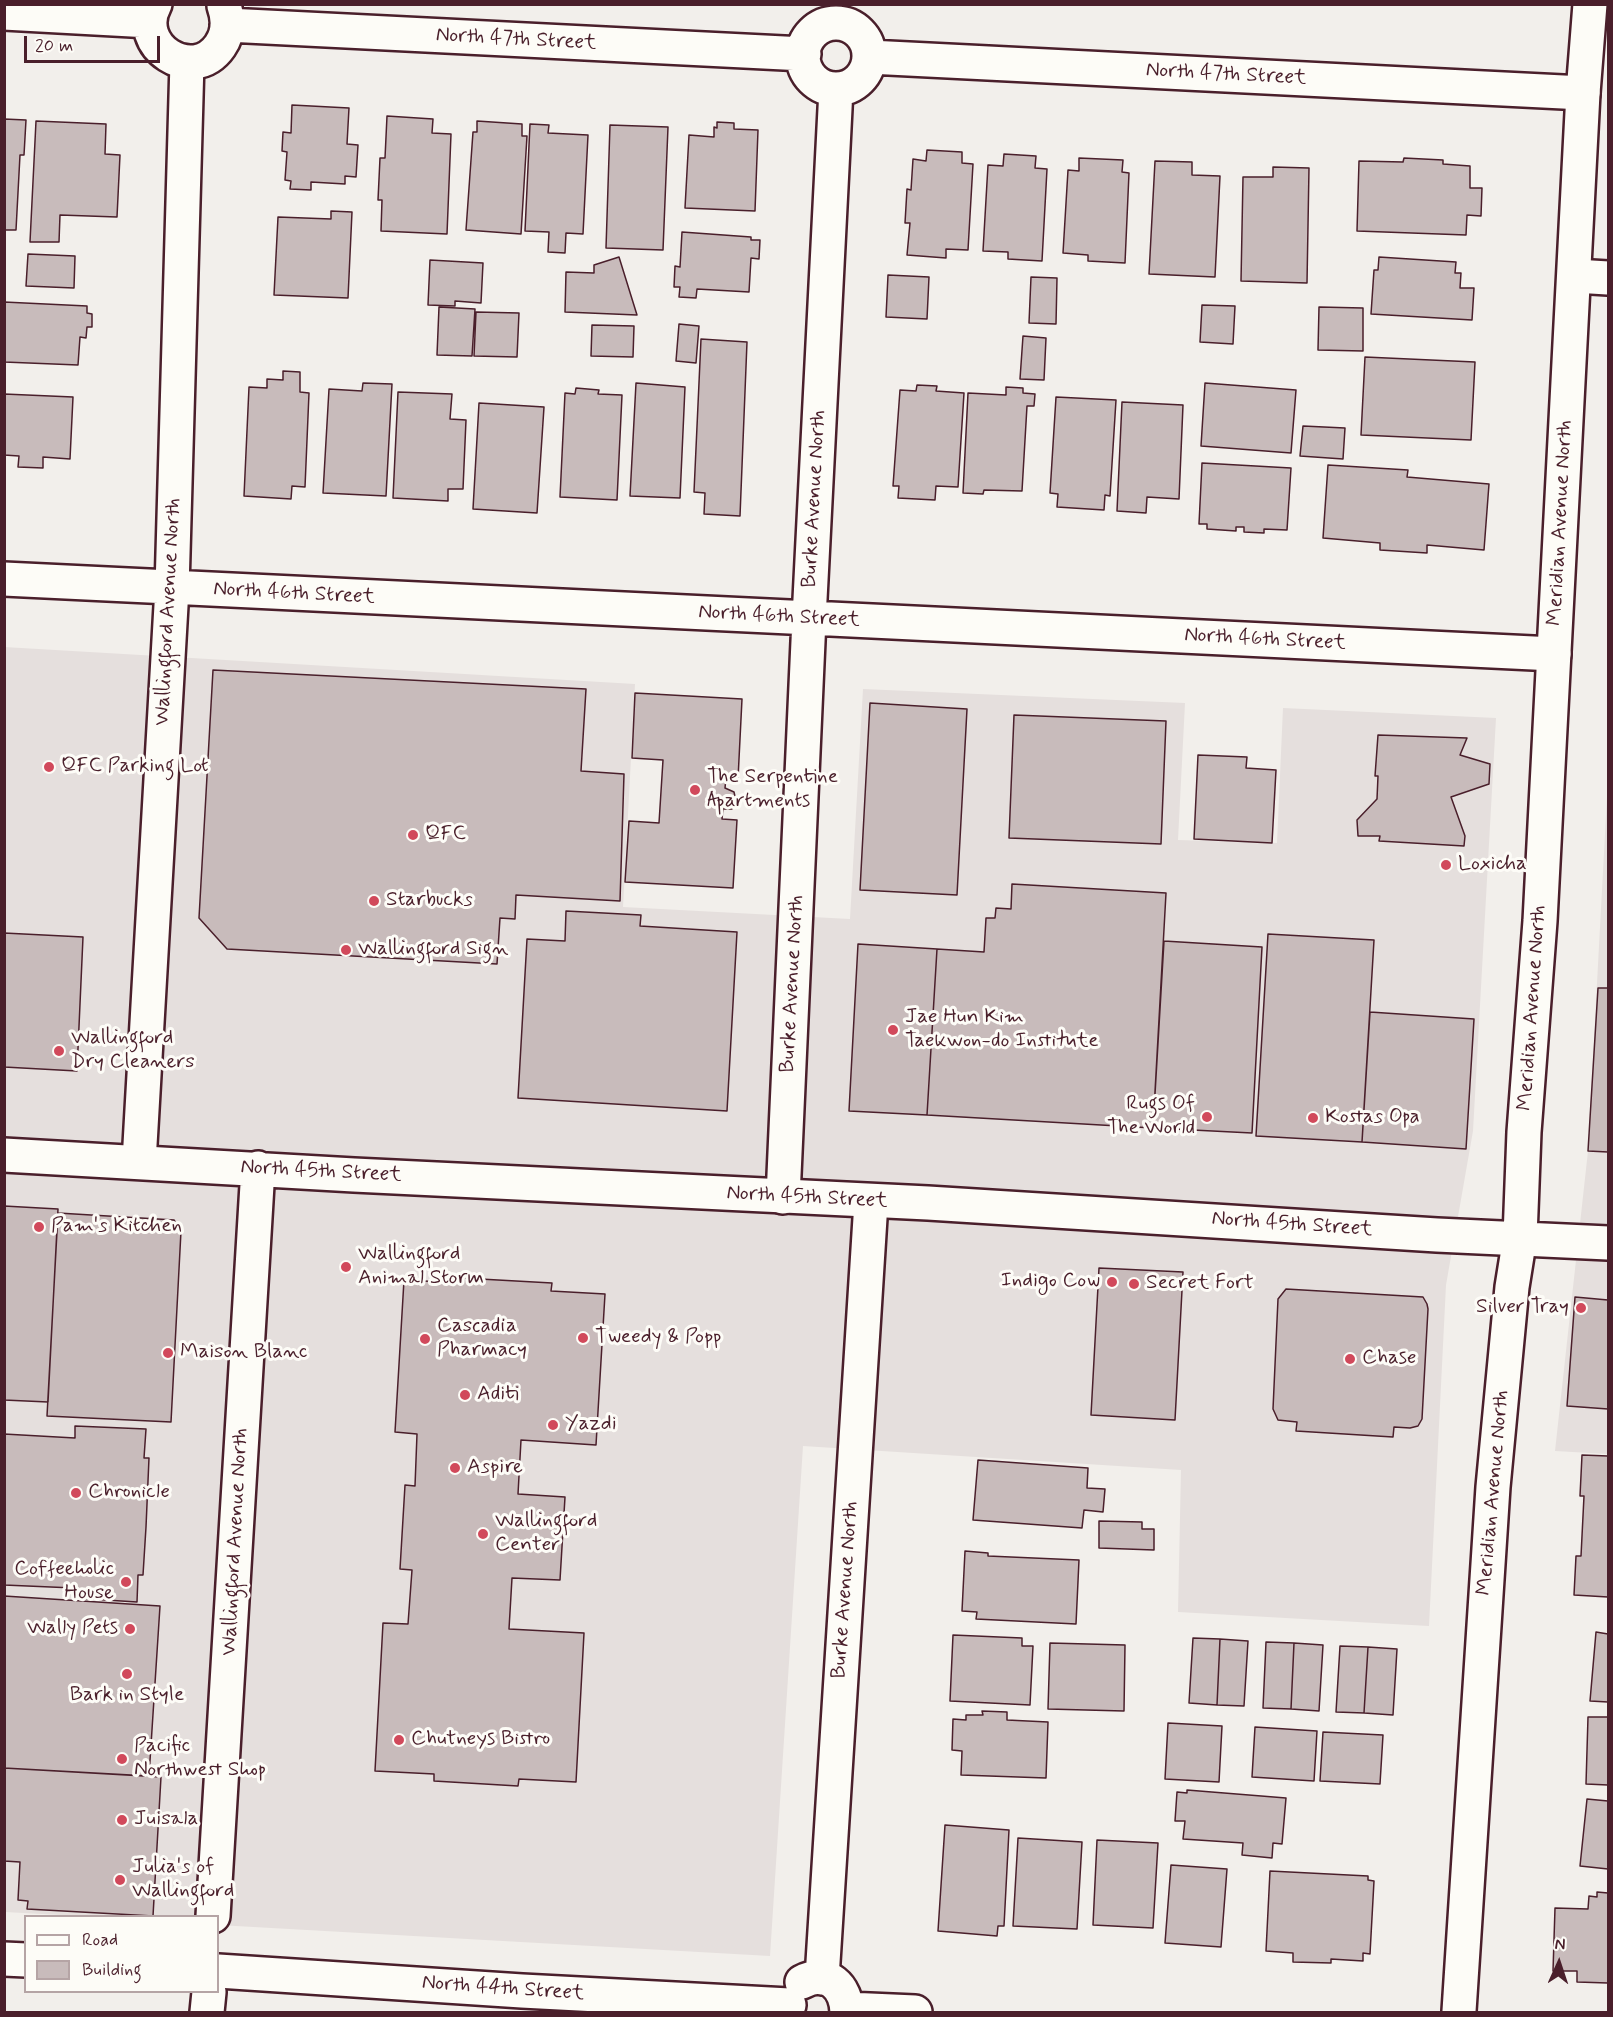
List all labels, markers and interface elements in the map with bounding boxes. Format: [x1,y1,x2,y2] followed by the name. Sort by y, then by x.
[435,23,597,57] street label: North 47th Street
[27,24,164,62] scale bar
[35,34,73,58] text: 20 m
[1145,58,1307,92] street label: North 47th Street
[798,410,832,588] street label: Burke Avenue North
[1543,419,1579,627] street label: Meridian Avenue North
[150,497,188,727] street label: Wallingford Avenue North
[213,577,375,611] street label: North 46th Street
[698,600,860,634] street label: North 46th Street
[1184,623,1346,657] street label: North 46th Street
[61,754,209,780] place label: QFC Parking Lot
[42,760,56,774] marker: QFC Parking Lot
[707,765,838,815] place label: The Serpentine Apartments
[688,783,702,797] marker: The Serpentine Apartments
[425,822,466,848] place label: QFC
[406,828,420,842] marker: QFC
[1458,852,1527,878] place label: Loxicha
[1439,858,1453,872] marker: Loxicha
[386,888,473,914] place label: Starbucks
[367,894,381,908] marker: Starbucks
[776,895,810,1073] street label: Burke Avenue North
[1513,904,1553,1112] street label: Meridian Avenue North
[358,937,509,963] place label: Wallingford Sign
[339,943,353,957] marker: Wallingford Sign
[905,1005,1099,1055] place label: Jae Hun Kim Taekwon-do Institute
[886,1023,900,1037] marker: Jae Hun Kim Taekwon-do Institute
[71,1026,195,1076] place label: Wallingford Dry Cleaners
[52,1044,66,1058] marker: Wallingford Dry Cleaners
[1107,1092,1195,1142] place label: Rugs Of The World
[1325,1105,1420,1131] place label: Kostas Opa
[1200,1110,1214,1124] marker: Rugs Of The World
[1306,1111,1320,1125] marker: Kostas Opa
[240,1155,402,1189] street label: North 45th Street
[726,1181,888,1215] street label: North 45th Street
[1211,1207,1373,1243] street label: North 45th Street
[51,1214,182,1240] place label: Pam's Kitchen
[32,1220,46,1234] marker: Pam's Kitchen
[358,1242,484,1292] place label: Wallingford Animal Storm
[339,1260,353,1274] marker: Wallingford Animal Storm
[1001,1269,1100,1295] place label: Indigo Cow
[1146,1271,1254,1297] place label: Secret Fort
[1105,1275,1119,1289] marker: Indigo Cow
[1127,1277,1141,1291] marker: Secret Fort
[1476,1295,1569,1321] place label: Silver Tray
[1574,1301,1588,1315] marker: Silver Tray
[437,1314,527,1364] place label: Cascadia Pharmacy
[595,1325,721,1351] place label: Tweedy & Popp
[576,1331,590,1345] marker: Tweedy & Popp
[418,1332,432,1346] marker: Cascadia Pharmacy
[180,1340,307,1366] place label: Maison Blanc
[161,1346,175,1360] marker: Maison Blanc
[1362,1346,1416,1372] place label: Chase
[1343,1352,1357,1366] marker: Chase
[477,1382,519,1408] place label: Aditi
[458,1388,472,1402] marker: Aditi
[1472,1389,1516,1597] street label: Meridian Avenue North
[565,1412,617,1438] place label: Yazdi
[546,1418,560,1432] marker: Yazdi
[217,1427,255,1657] street label: Wallingford Avenue North
[467,1455,523,1481] place label: Aspire
[448,1461,462,1475] marker: Aspire
[88,1480,170,1506] place label: Chronicle
[69,1486,83,1500] marker: Chronicle
[827,1500,865,1680] street label: Burke Avenue North
[495,1509,597,1559] place label: Wallingford Center
[476,1527,490,1541] marker: Wallingford Center
[14,1557,114,1607] place label: Coffeeholic House
[119,1575,133,1589] marker: Coffeeholic House
[27,1616,118,1642] place label: Wally Pets
[123,1622,137,1636] marker: Wally Pets
[120,1667,134,1681] marker: Bark in Style
[70,1683,184,1709] place label: Bark in Style
[411,1727,550,1753] place label: Chutneys Bistro
[392,1733,406,1747] marker: Chutneys Bistro
[134,1734,266,1784] place label: Pacific Northwest Shop
[115,1752,129,1766] marker: Pacific Northwest Shop
[134,1807,198,1833] place label: Juisala
[115,1813,129,1827] marker: Juisala
[132,1855,234,1905] place label: Julia's of Wallingford
[113,1873,127,1887] marker: Julia's of Wallingford
[24,1915,219,1993] legend
[82,1928,118,1952] text: Road
[1529,1933,1589,1993] north arrow
[1554,1934,1566,1955] text: N
[82,1958,142,1982] text: Building
[421,1971,585,2007] street label: North 44th Street

